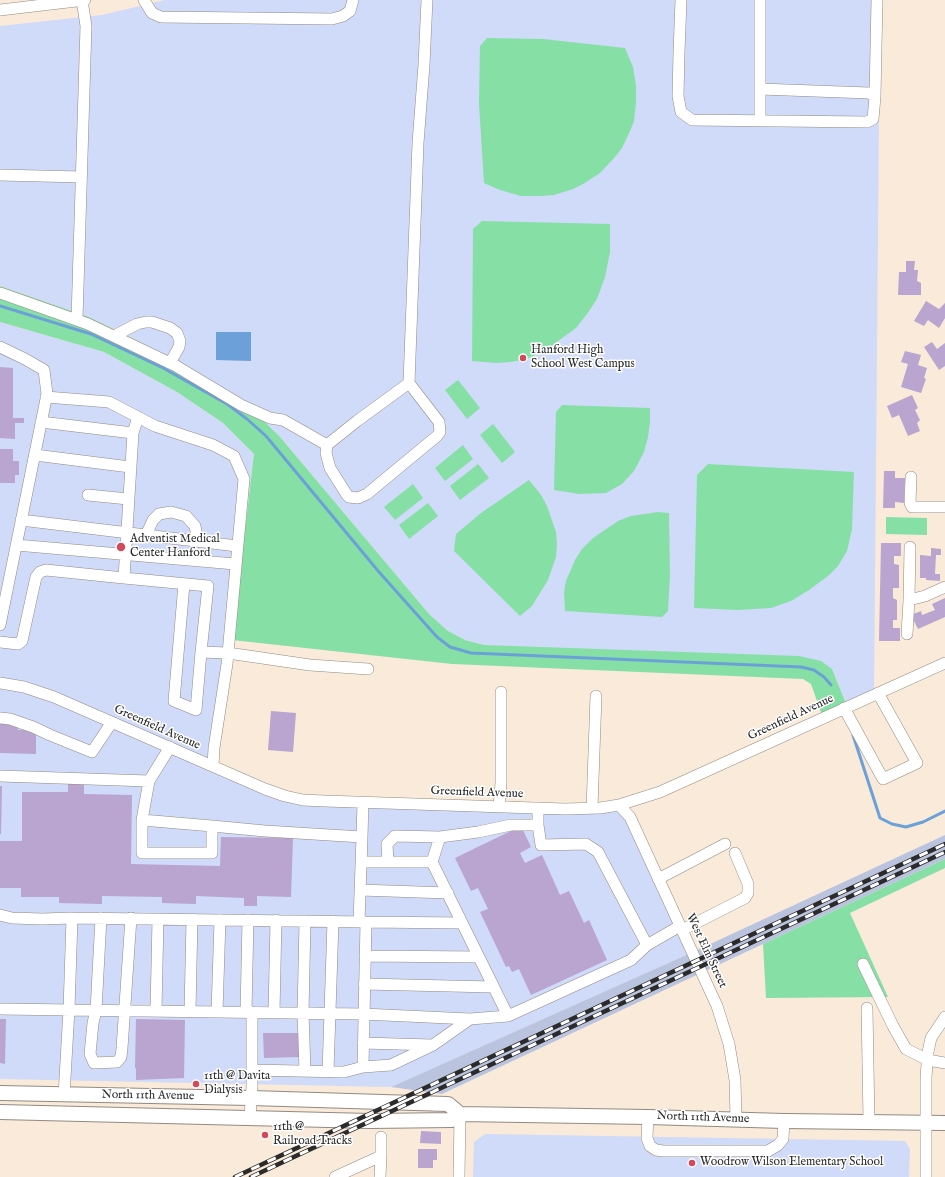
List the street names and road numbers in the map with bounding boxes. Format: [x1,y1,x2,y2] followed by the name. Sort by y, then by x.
[746,692,836,744] street label: Greenfield Avenue
[112,703,202,753] street label: Greenfield Avenue
[430,784,524,802] street label: Greenfield Avenue
[682,911,730,991] street label: West Elm Street
[102,1088,194,1104] street label: North 11th Avenue
[656,1109,750,1127] street label: North 11th Avenue

